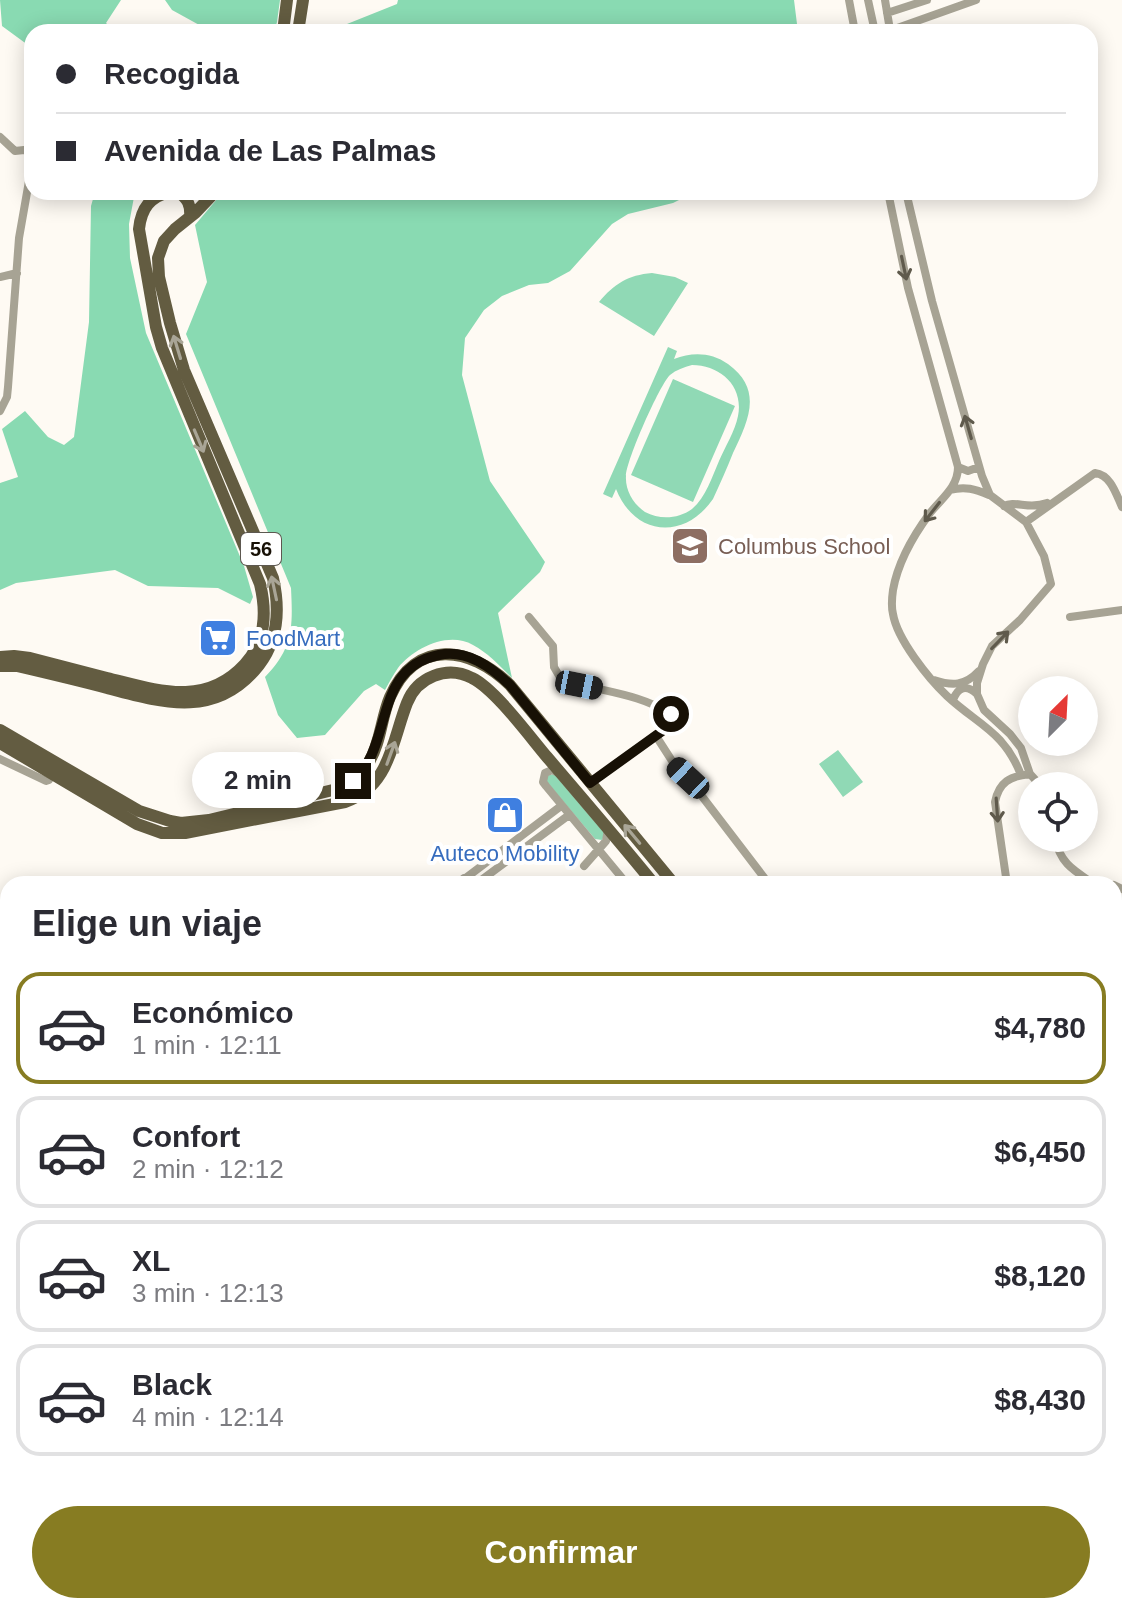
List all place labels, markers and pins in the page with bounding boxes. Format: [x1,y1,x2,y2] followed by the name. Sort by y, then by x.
[669,525,711,567] school or university icon: Columbus School
[718,534,890,559] place label: Columbus School
[197,617,239,659] supermarket icon: FoodMart
[246,626,340,651] place label: FoodMart
[484,794,526,836] shop icon: Auteco Mobility
[430,841,580,866] place label: Auteco Mobility

